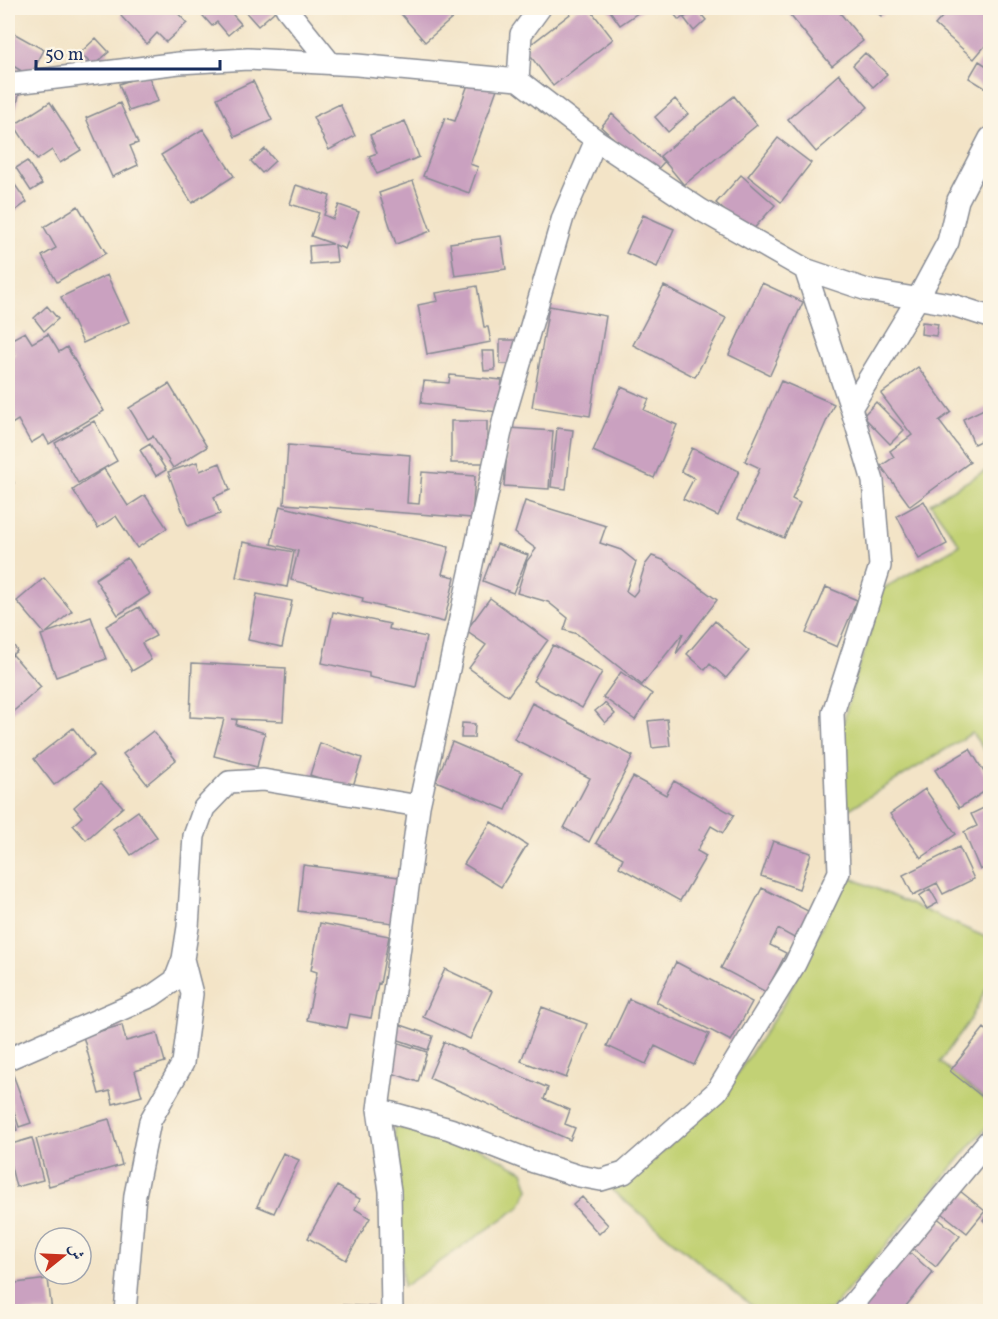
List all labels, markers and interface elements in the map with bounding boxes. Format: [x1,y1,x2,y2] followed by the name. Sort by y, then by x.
[36,33,220,71] scale bar
[45,43,84,68] text: 50 m
[33,1226,93,1286] north arrow
[62,1241,88,1263] text: ش

